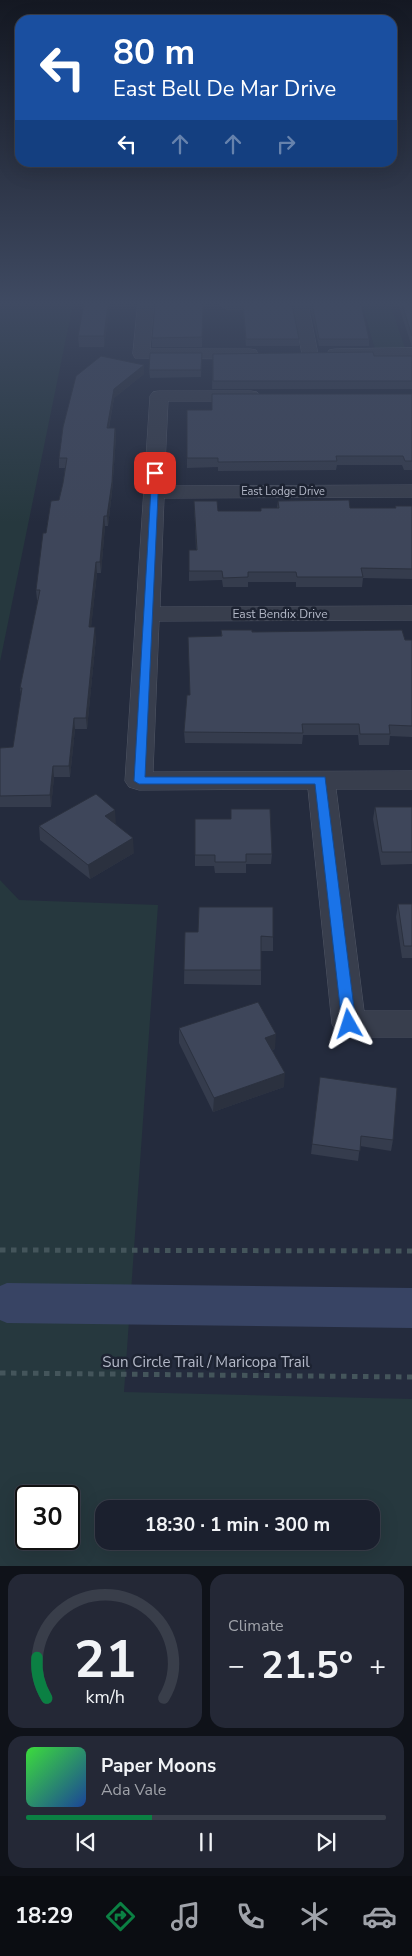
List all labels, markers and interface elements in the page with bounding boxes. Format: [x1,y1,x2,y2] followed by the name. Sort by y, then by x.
[113,29,195,76] text: 80 m
[30,35,95,100] icon: left
[113,74,336,104] text: East Bell De Mar Drive
[113,130,141,158] icon: left
[166,130,194,158] icon: ahead
[219,130,247,158] icon: ahead
[272,130,300,158] icon: right
[134,452,176,494] pin
[141,459,169,487] icon: arrive
[241,484,325,499] street label: East Lodge Drive
[232,606,328,622] street label: East Bendix Drive
[322,997,374,1049] position arrow
[102,1352,310,1372] street label: Sun Circle Trail / Maricopa Trail
[15,1485,80,1550] speed limit sign: 30
[145,1512,330,1538] text: 18:30 · 1 min · 300 m
[228,1615,283,1637] text: Climate
[74,1624,136,1695] text: 21
[261,1640,353,1691] text: 21.5°
[228,1647,245,1685] text: −
[369,1647,386,1685] text: +
[85,1685,125,1709] text: km/h
[101,1753,216,1779] text: Paper Moons
[101,1779,166,1801] text: Ada Vale
[72,1828,100,1856] icon: previous
[192,1828,220,1856] icon: pause
[312,1828,340,1856] icon: next
[103,1899,138,1934] icon: directions
[168,1899,203,1934] icon: music
[233,1899,268,1934] icon: phone
[297,1899,332,1934] icon: climate
[362,1899,397,1934] icon: car
[15,1901,73,1931] text: 18:29

